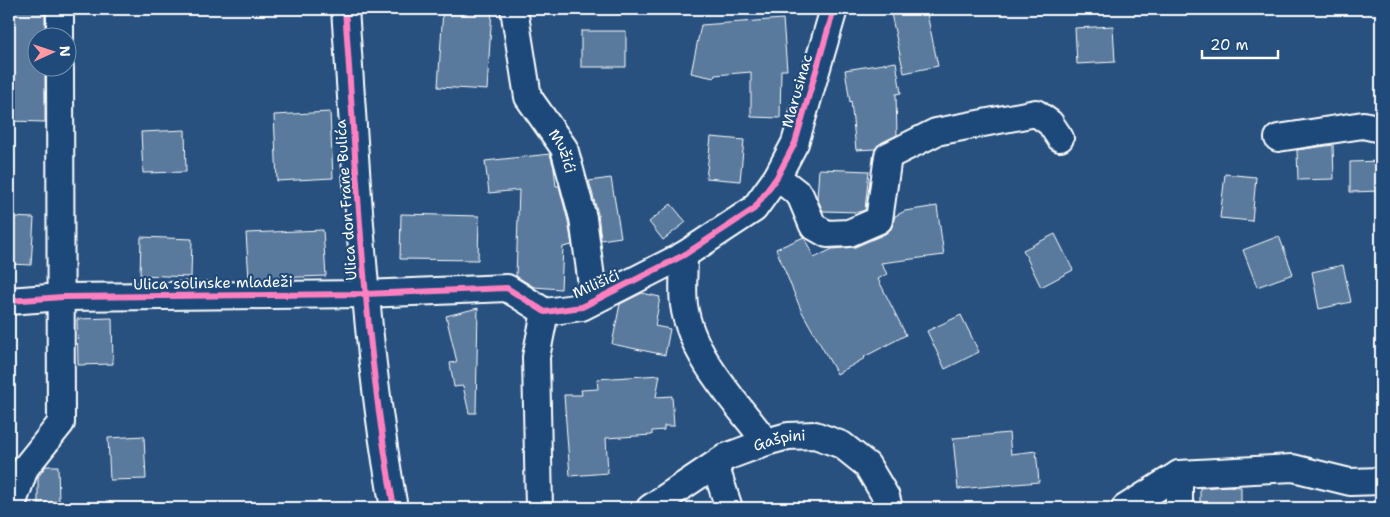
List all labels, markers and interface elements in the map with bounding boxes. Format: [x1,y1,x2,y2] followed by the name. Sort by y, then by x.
[28,28,78,78] north arrow
[1202,28,1279,60] scale bar
[1210,35,1249,55] text: 20 m
[56,45,74,57] text: N
[777,52,817,130] street label: Marusinac
[330,118,362,281] street label: Ulica don Frane Bulića
[544,125,580,176] street label: Mužići
[569,265,623,303] street label: Milišići
[133,272,293,294] street label: Ulica solinske mladeži
[750,425,806,456] street label: Gašpini

